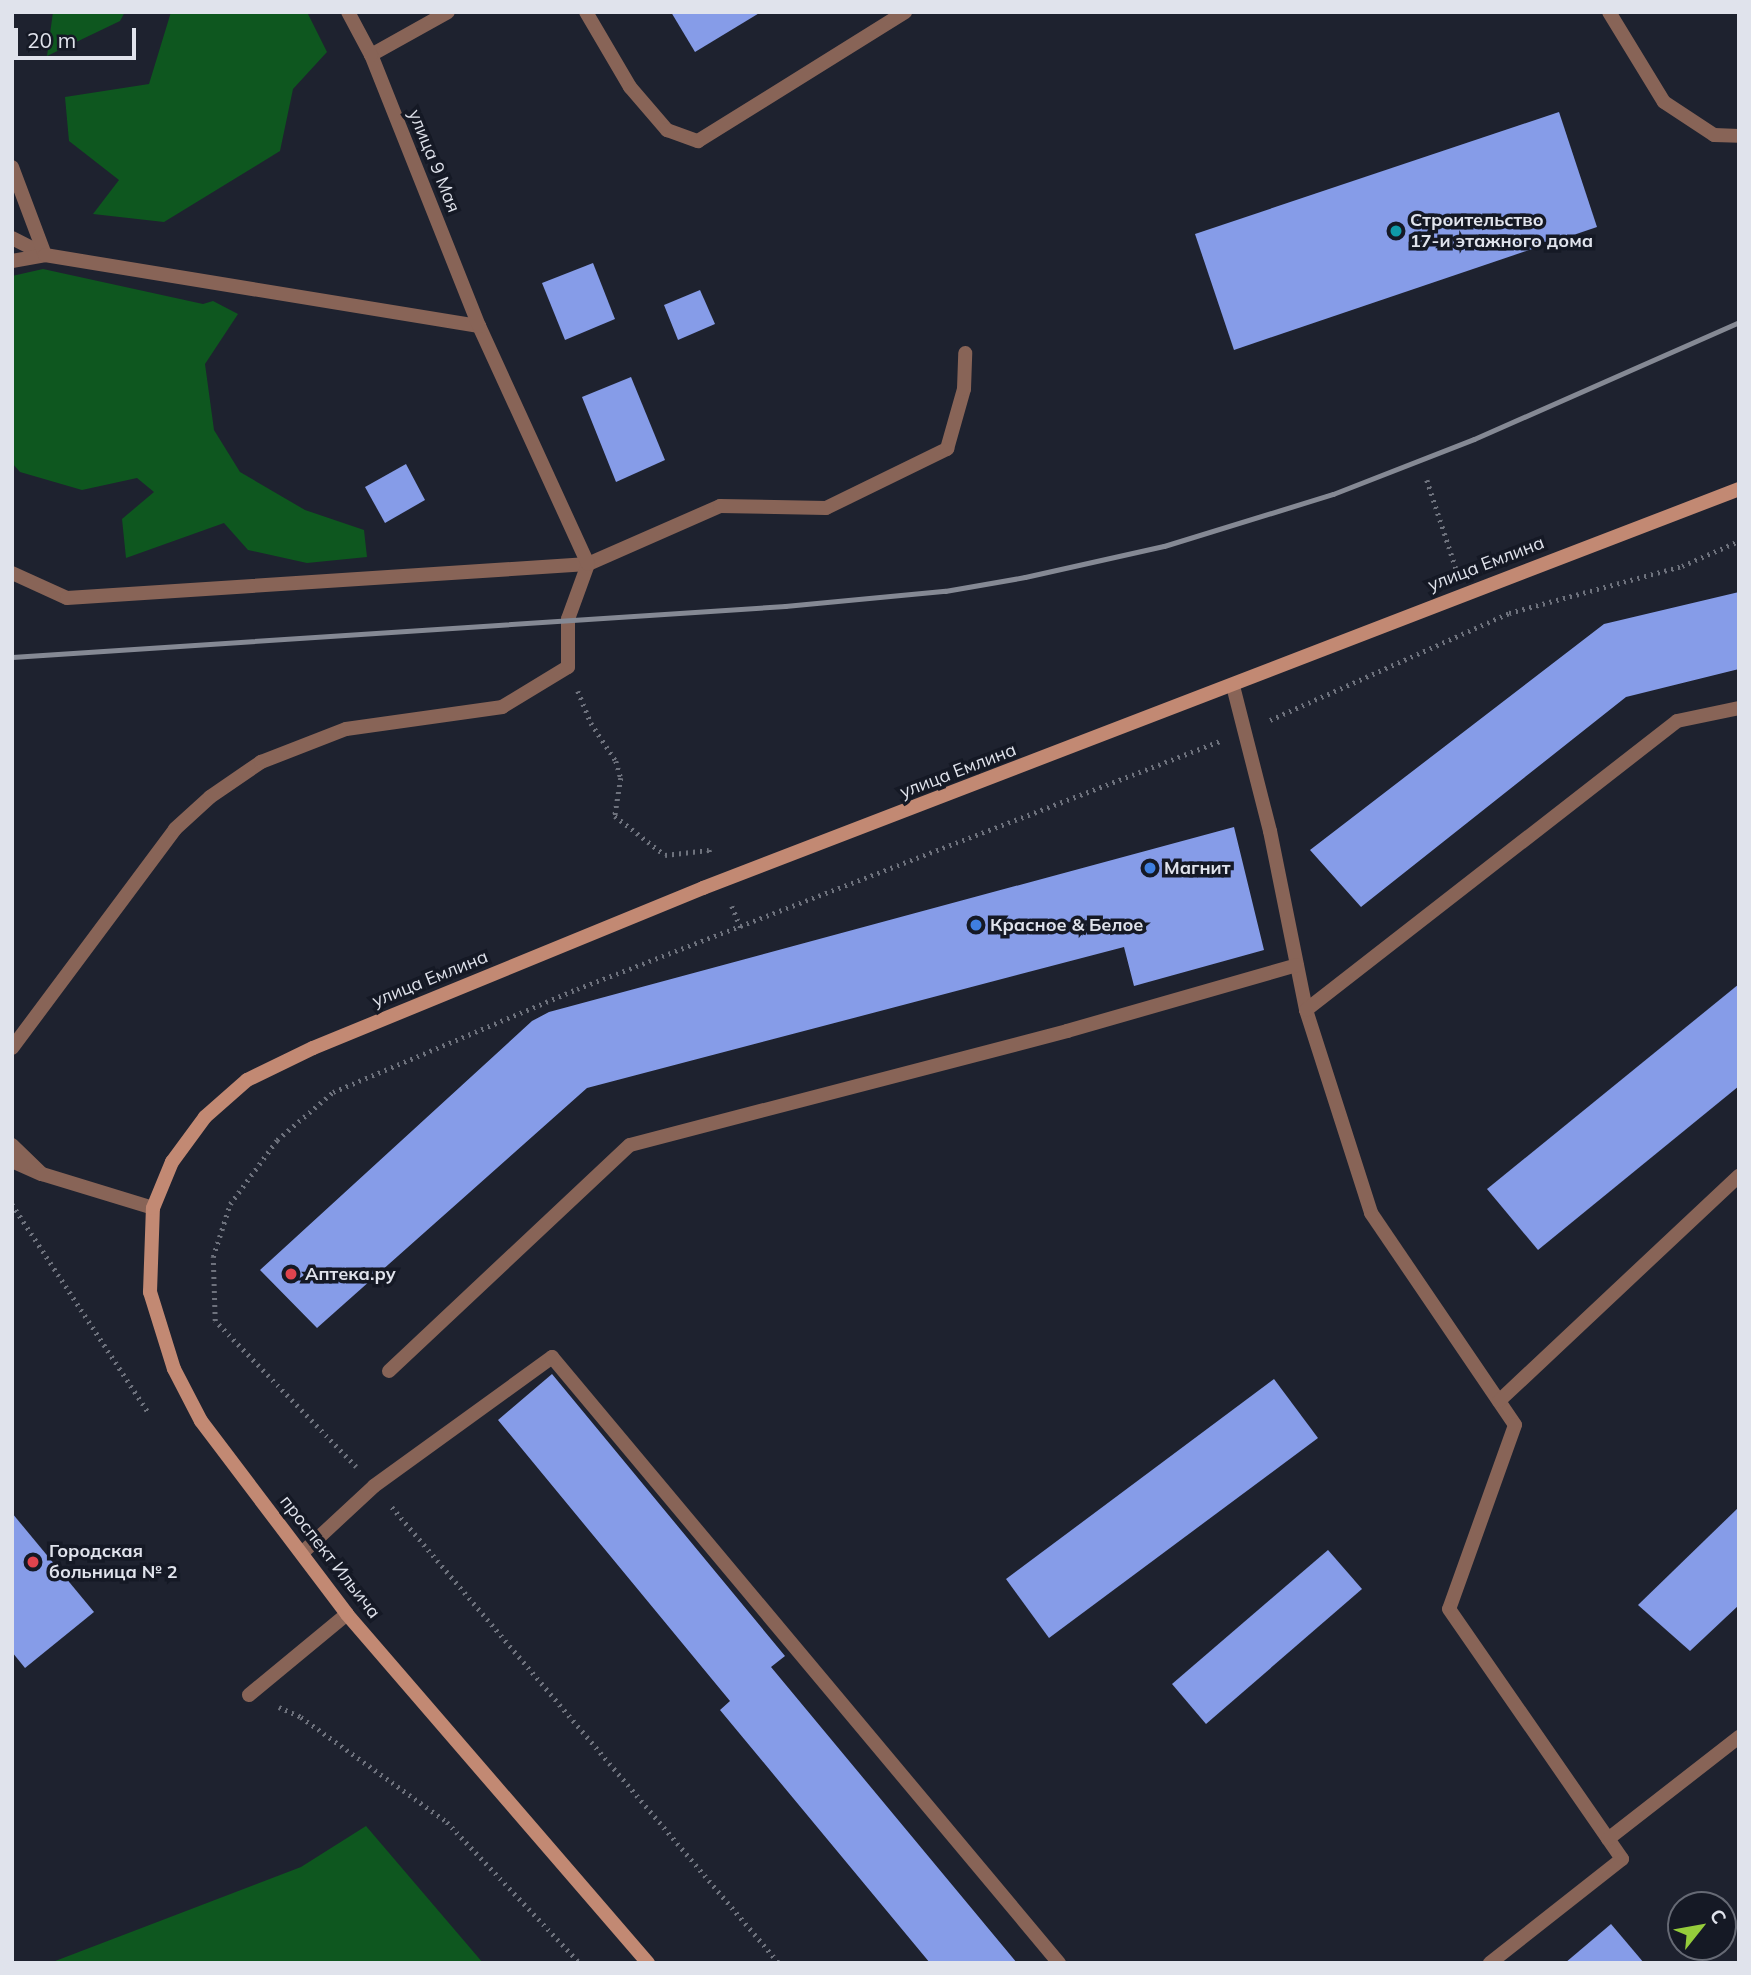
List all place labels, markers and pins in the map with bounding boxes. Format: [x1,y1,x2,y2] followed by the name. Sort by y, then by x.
[1410,210,1593,252] place label: Строительство 17-и этажного дома
[1388,223,1404,239] marker: Строительство 17-и этажного дома
[1164,857,1230,879] place label: Магнит
[1142,860,1158,876] marker: Магнит
[990,914,1143,936] place label: Красное & Белое
[968,917,984,933] marker: Красное & Белое
[305,1263,396,1285] place label: Аптека.ру
[283,1266,299,1282] marker: Аптека.ру
[49,1541,178,1584] place label: Городская больница № 2
[23,1552,43,1572] marker: Городская больница № 2

